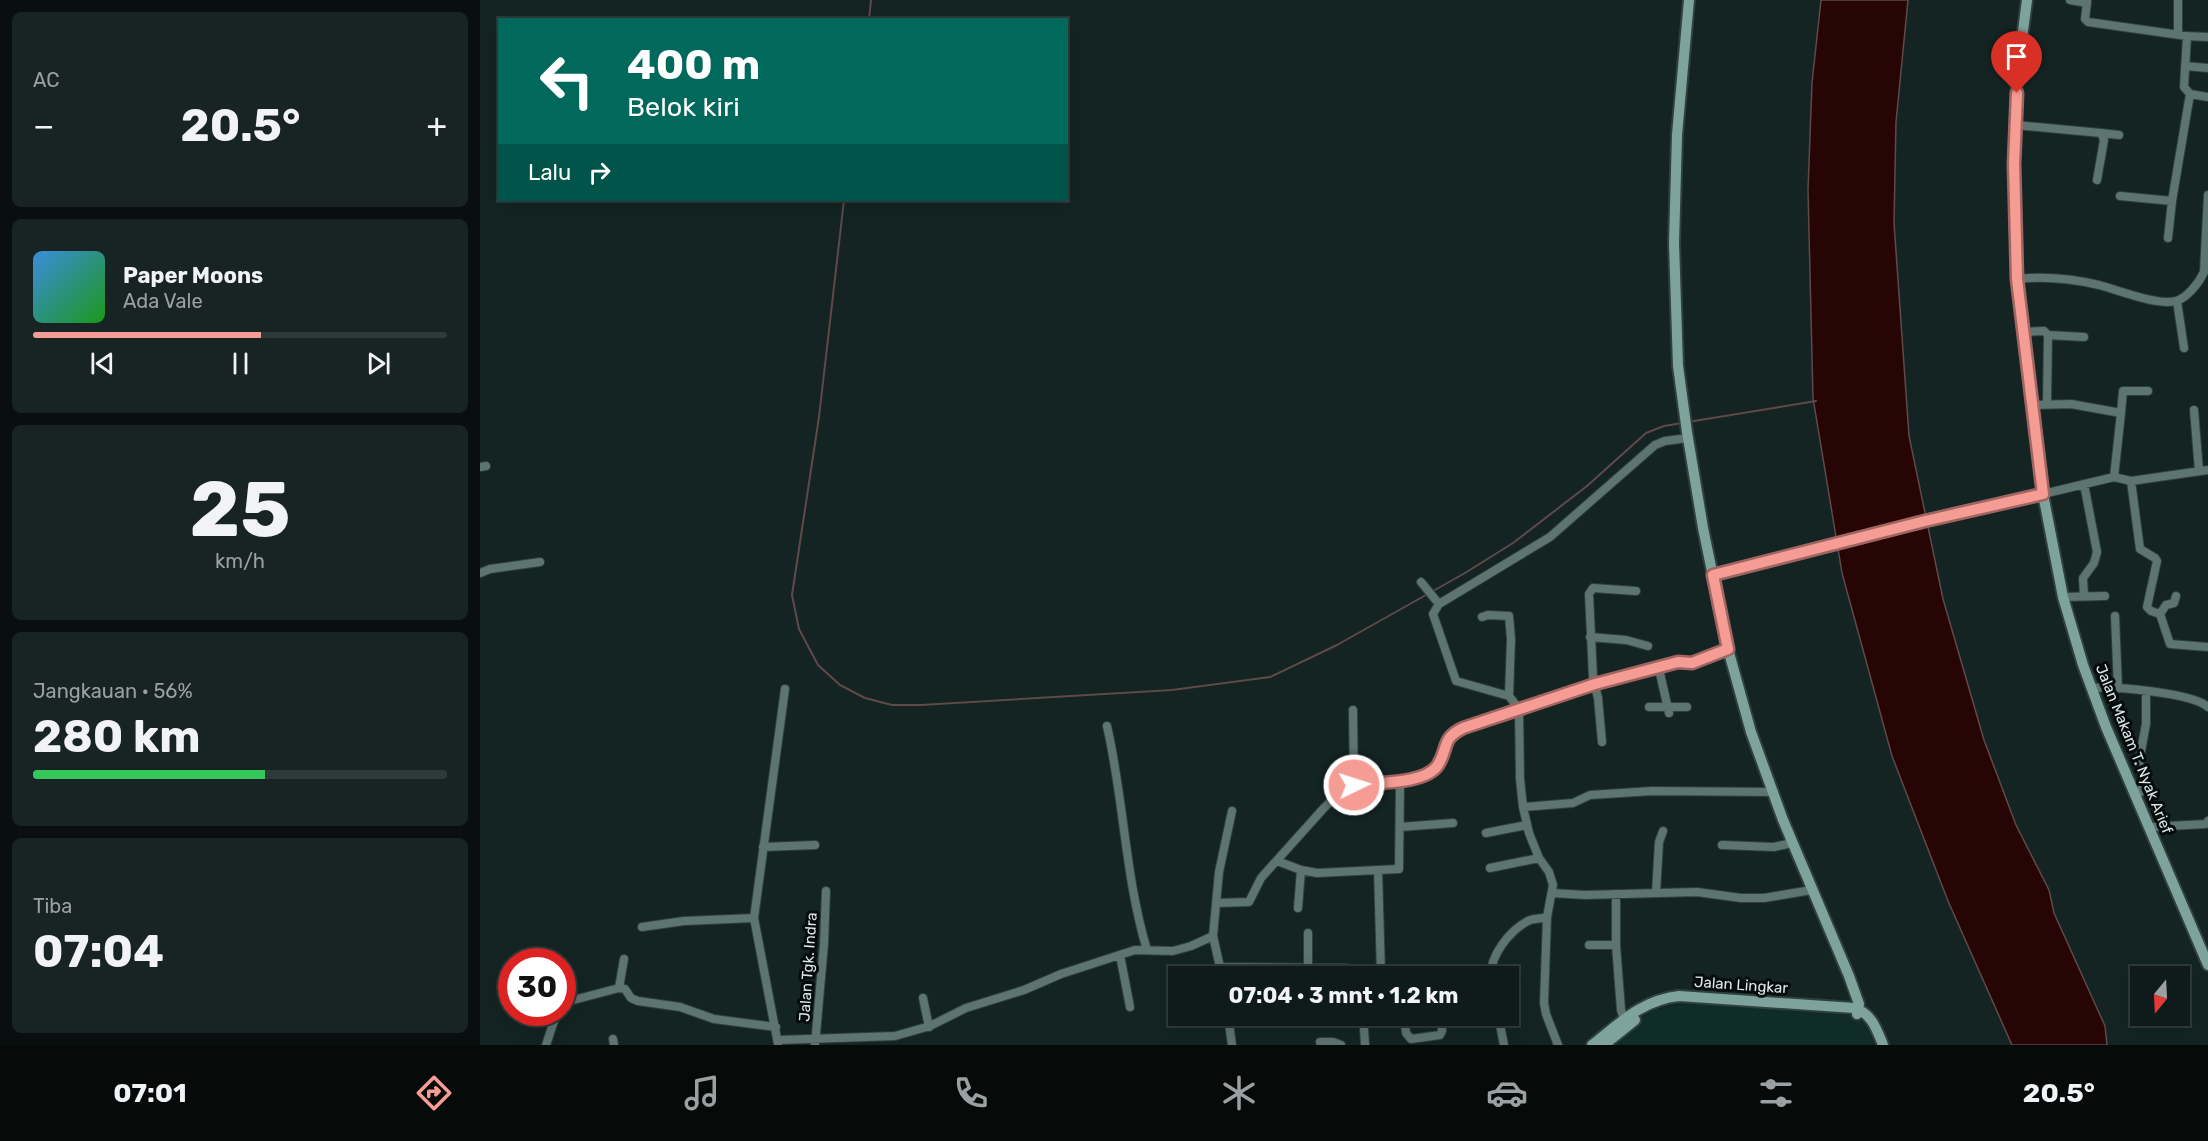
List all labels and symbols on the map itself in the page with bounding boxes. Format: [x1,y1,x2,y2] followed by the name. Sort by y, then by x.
[1991,31,2042,93] pin
[2092,662,2176,837] street label: Jalan Makam T. Nyak Arief
[1322,753,1386,817] position arrow
[795,912,821,1022] street label: Jalan Tgk. Indra
[498,948,576,1026] speed limit sign: 30
[2130,966,2190,1026] north arrow
[1693,973,1789,997] street label: Jalan Lingkar

